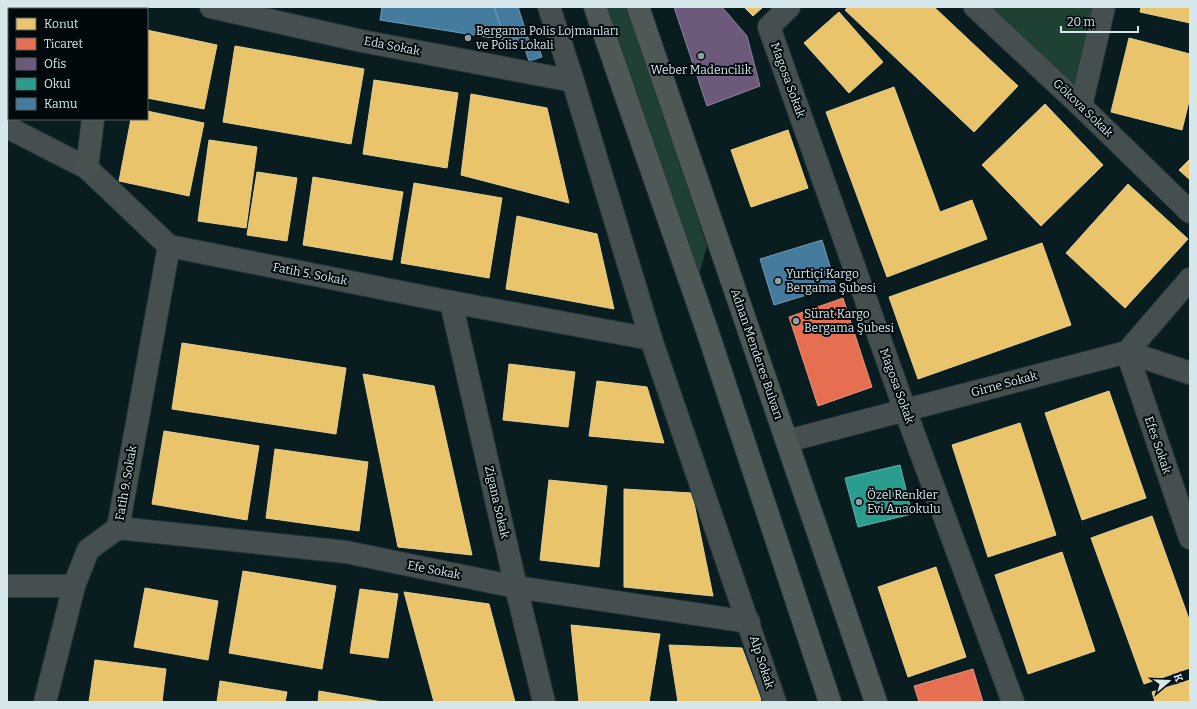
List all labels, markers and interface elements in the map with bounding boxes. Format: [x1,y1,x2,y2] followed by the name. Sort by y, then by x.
[8,8,148,120] legend
[1061,8,1138,34] scale bar
[1067,15,1096,29] text: 20 m
[44,17,79,31] text: Konut
[475,24,619,52] place label: Bergama Polis Lojmanları ve Polis Lokali
[463,33,473,43] marker: Bergama Polis Lojmanları ve Polis Lokali
[363,34,421,58] street label: Eda Sokak
[44,37,83,51] text: Ticaret
[768,40,808,120] street label: Magosa Sokak
[696,51,706,61] marker: Weber Madencilik
[44,57,67,71] text: Ofis
[651,63,752,77] place label: Weber Madencilik
[1050,76,1116,140] street label: Gökova Sokak
[44,77,71,91] text: Okul
[44,97,78,111] text: Kamu
[272,260,349,288] street label: Fatih 5. Sokak
[786,267,876,295] place label: Yurtiçi Kargo Bergama Şubesi
[773,276,783,286] marker: Yurtiçi Kargo Bergama Şubesi
[728,287,786,422] street label: Adnan Menderes Bulvarı
[804,307,894,335] place label: Sürat Kargo Bergama Şubesi
[791,316,801,326] marker: Sürat Kargo Bergama Şubesi
[877,346,917,426] street label: Magosa Sokak
[969,368,1039,400] street label: Girne Sokak
[1142,414,1174,476] street label: Efes Sokak
[113,444,140,522] street label: Fatih 9. Sokak
[482,464,512,540] street label: Zigana Sokak
[867,487,941,516] place label: Özel Renkler Evi Anaokulu
[854,497,864,507] marker: Özel Renkler Evi Anaokulu
[406,558,462,582] street label: Efe Sokak
[747,634,777,691] street label: Alp Sokak
[1149,661,1189,701] north arrow
[1171,672,1185,684] text: K

